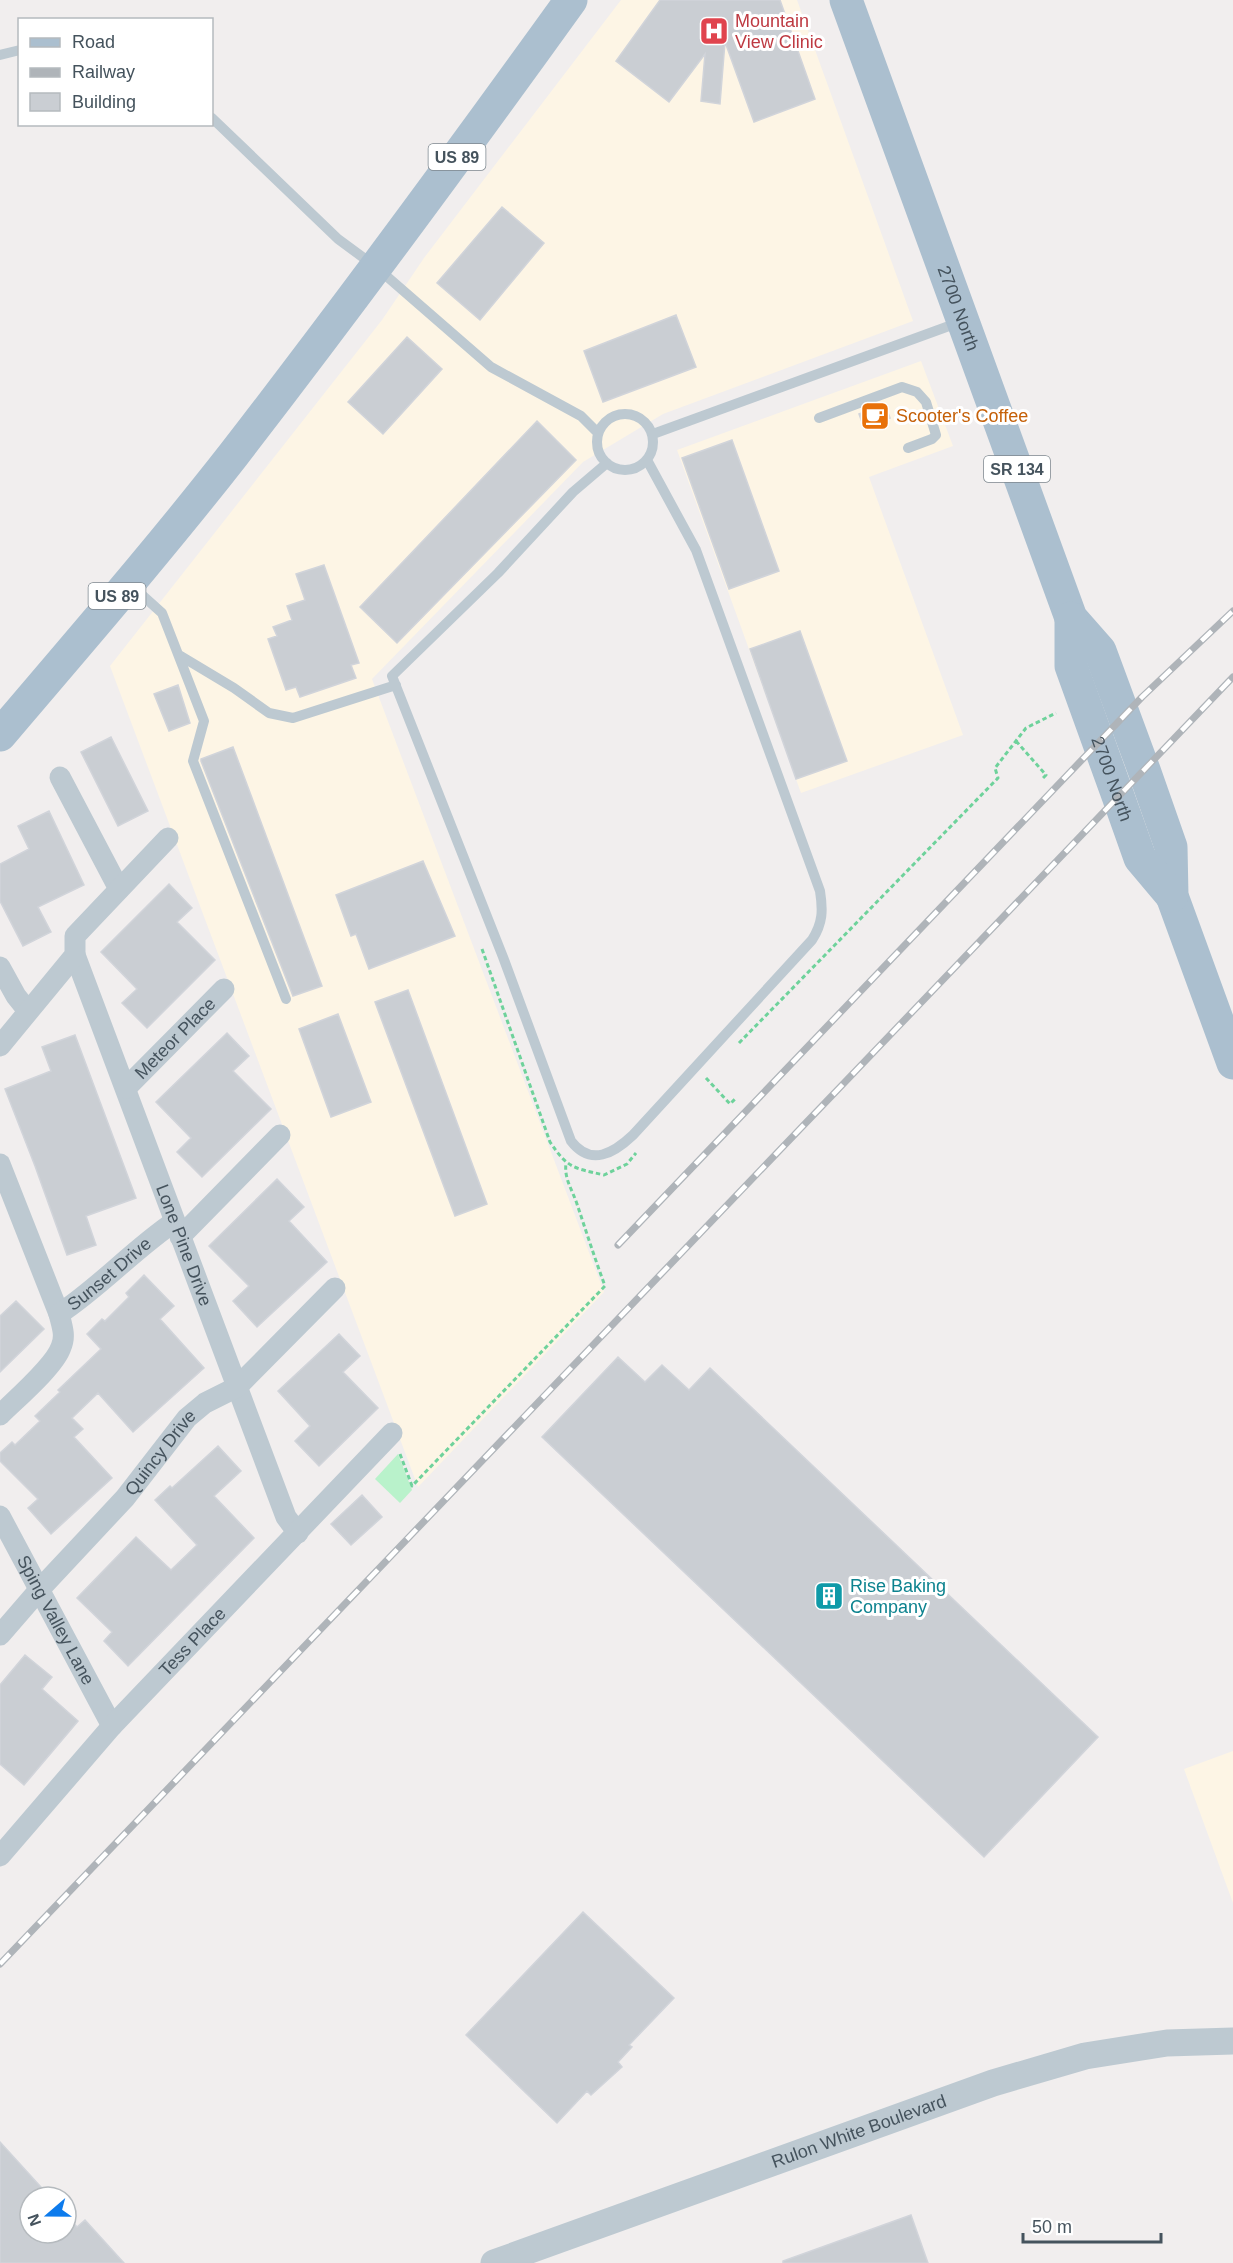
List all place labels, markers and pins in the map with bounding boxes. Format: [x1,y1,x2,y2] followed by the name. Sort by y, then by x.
[735,11,823,52] place label: Mountain View Clinic
[698,15,730,47] hospital icon: Mountain View Clinic
[859,400,891,432] cafe icon: Scooter's Coffee
[896,406,1028,426] place label: Scooter's Coffee
[850,1576,946,1617] place label: Rise Baking Company
[813,1580,845,1612] building icon: Rise Baking Company

